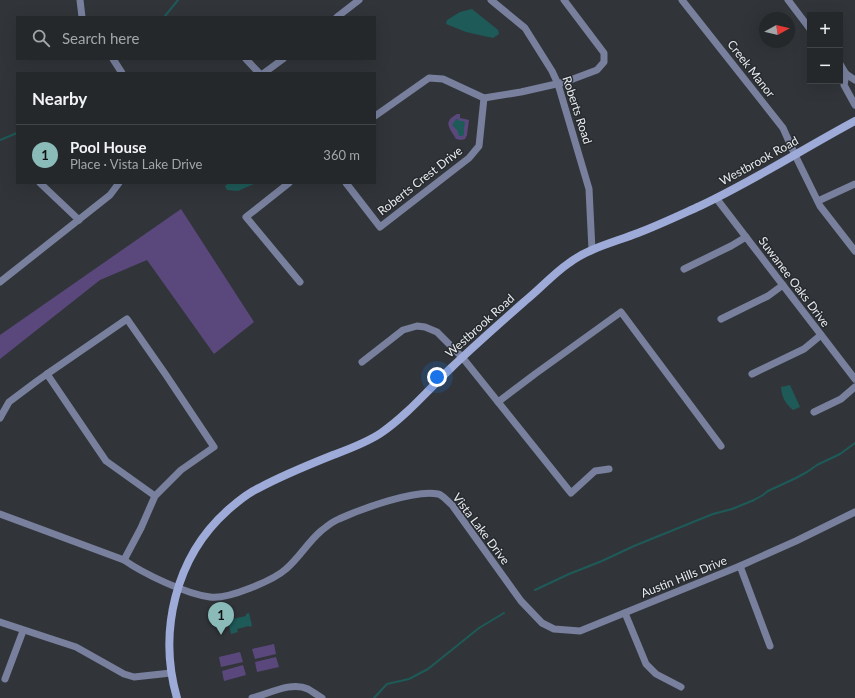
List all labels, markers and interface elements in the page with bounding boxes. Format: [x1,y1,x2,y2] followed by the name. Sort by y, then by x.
[759,12,795,48] north arrow
[807,12,843,84] map controls
[807,12,843,48] button: +
[16,16,376,60] search box
[30,27,52,49] icon: search
[62,29,139,47] text: Search here
[724,37,779,101] street label: Creek Manor
[807,48,843,84] button: −
[559,74,596,146] street label: Roberts Road
[32,88,87,109] text: Nearby
[717,133,801,188] street label: Westbrook Road
[70,138,147,156] text: Pool House
[374,143,465,218] street label: Roberts Crest Drive
[41,147,49,163] text: 1
[323,147,360,163] text: 360 m
[70,156,202,172] text: Place · Vista Lake Drive
[756,234,833,330] street label: Suwanee Oaks Drive
[442,291,517,361] street label: Westbrook Road
[427,367,447,387] your location
[450,490,513,567] street label: Vista Lake Drive
[639,552,729,601] street label: Austin Hills Drive
[208,602,234,635] pin: 1

